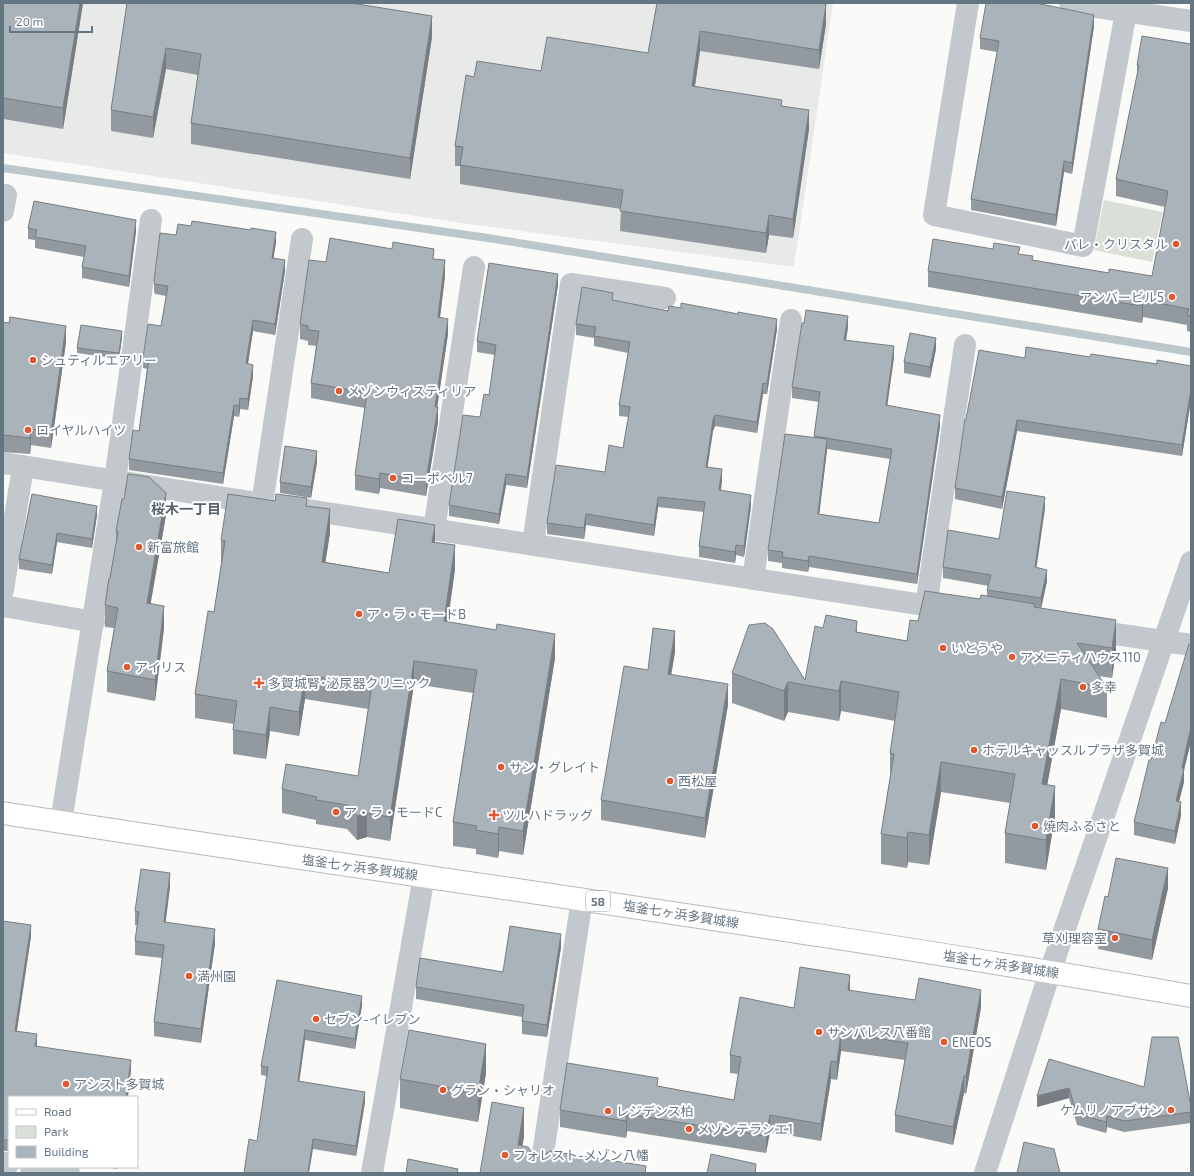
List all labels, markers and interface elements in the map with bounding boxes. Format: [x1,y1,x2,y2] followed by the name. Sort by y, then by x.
[10,8,92,34] scale bar
[16,14,43,28] text: 20 m
[1064,236,1168,252] place label: パレ・クリスタル
[1171,239,1181,249] marker: パレ・クリスタル
[1080,289,1164,305] place label: アンバービル5
[1167,292,1177,302] marker: アンバービル5
[41,352,157,368] place label: シュティルエアリー
[28,355,38,365] marker: シュティルエアリー
[347,383,476,399] place label: メゾンウィスティリア
[334,386,344,396] marker: メゾンウィスティリア
[36,422,126,438] place label: ロイヤルハイツ
[23,425,33,435] marker: ロイヤルハイツ
[401,470,473,486] place label: コーポベル7
[388,473,398,483] marker: コーポベル7
[151,500,221,517] district label: 桜木一丁目
[147,539,199,555] place label: 新富旅館
[134,542,144,552] marker: 新富旅館
[367,606,466,622] place label: ア・ラ・モードB
[354,609,364,619] marker: ア・ラ・モードB
[951,640,1003,656] place label: いとうや
[938,643,948,653] marker: いとうや
[1020,649,1141,665] place label: アメニティハウス110
[1007,652,1017,662] marker: アメニティハウス110
[135,659,186,675] place label: アイリス
[122,662,132,672] marker: アイリス
[268,675,431,691] place label: 多賀城腎･泌尿器クリニック
[253,677,265,689] marker: 多賀城腎･泌尿器クリニック
[1091,679,1117,695] place label: 多幸
[1078,682,1088,692] marker: 多幸
[982,742,1164,758] place label: ホテルキャッスルプラザ多賀城
[969,745,979,755] marker: ホテルキャッスルプラザ多賀城
[509,759,600,775] place label: サン・グレイト
[496,762,506,772] marker: サン・グレイト
[678,773,717,789] place label: 西松屋
[665,776,675,786] marker: 西松屋
[344,804,442,820] place label: ア・ラ・モードC
[331,807,341,817] marker: ア・ラ・モードC
[502,807,593,823] place label: ツルハドラッグ
[489,810,499,820] marker: ツルハドラッグ
[1043,818,1121,834] place label: 焼肉ふるさと
[1030,821,1040,831] marker: 焼肉ふるさと
[301,851,419,883] street label: 塩釜七ヶ浜多賀城線
[586,891,610,911] road number: 58
[622,897,740,931] street label: 塩釜七ヶ浜多賀城線
[1042,930,1107,946] place label: 草刈理容室
[1110,933,1120,943] marker: 草刈理容室
[942,947,1060,981] street label: 塩釜七ヶ浜多賀城線
[197,968,236,984] place label: 満州園
[184,971,194,981] marker: 満州園
[324,1011,421,1027] place label: セブン-イレブン
[311,1014,321,1024] marker: セブン-イレブン
[827,1024,931,1040] place label: サンパレス八番館
[814,1027,824,1037] marker: サンパレス八番館
[952,1034,992,1050] place label: ENEOS
[939,1037,949,1047] marker: ENEOS
[74,1076,164,1092] place label: アシスト多賀城
[61,1079,71,1089] marker: アシスト多賀城
[451,1082,555,1098] place label: グラン・シャリオ
[438,1085,448,1095] marker: グラン・シャリオ
[8,1096,138,1168] legend
[1060,1102,1163,1118] place label: ケムリノアブサン
[616,1103,694,1119] place label: レジデンス柏
[44,1104,72,1118] text: Road
[1166,1105,1176,1115] marker: ケムリノアブサン
[603,1106,613,1116] marker: レジデンス柏
[697,1121,793,1137] place label: メゾンテラシエ1
[44,1124,69,1138] text: Park
[684,1124,694,1134] marker: メゾンテラシエ1
[44,1144,89,1158] text: Building
[513,1147,649,1163] place label: フォレスト-メゾン八幡
[500,1150,510,1160] marker: フォレスト-メゾン八幡

